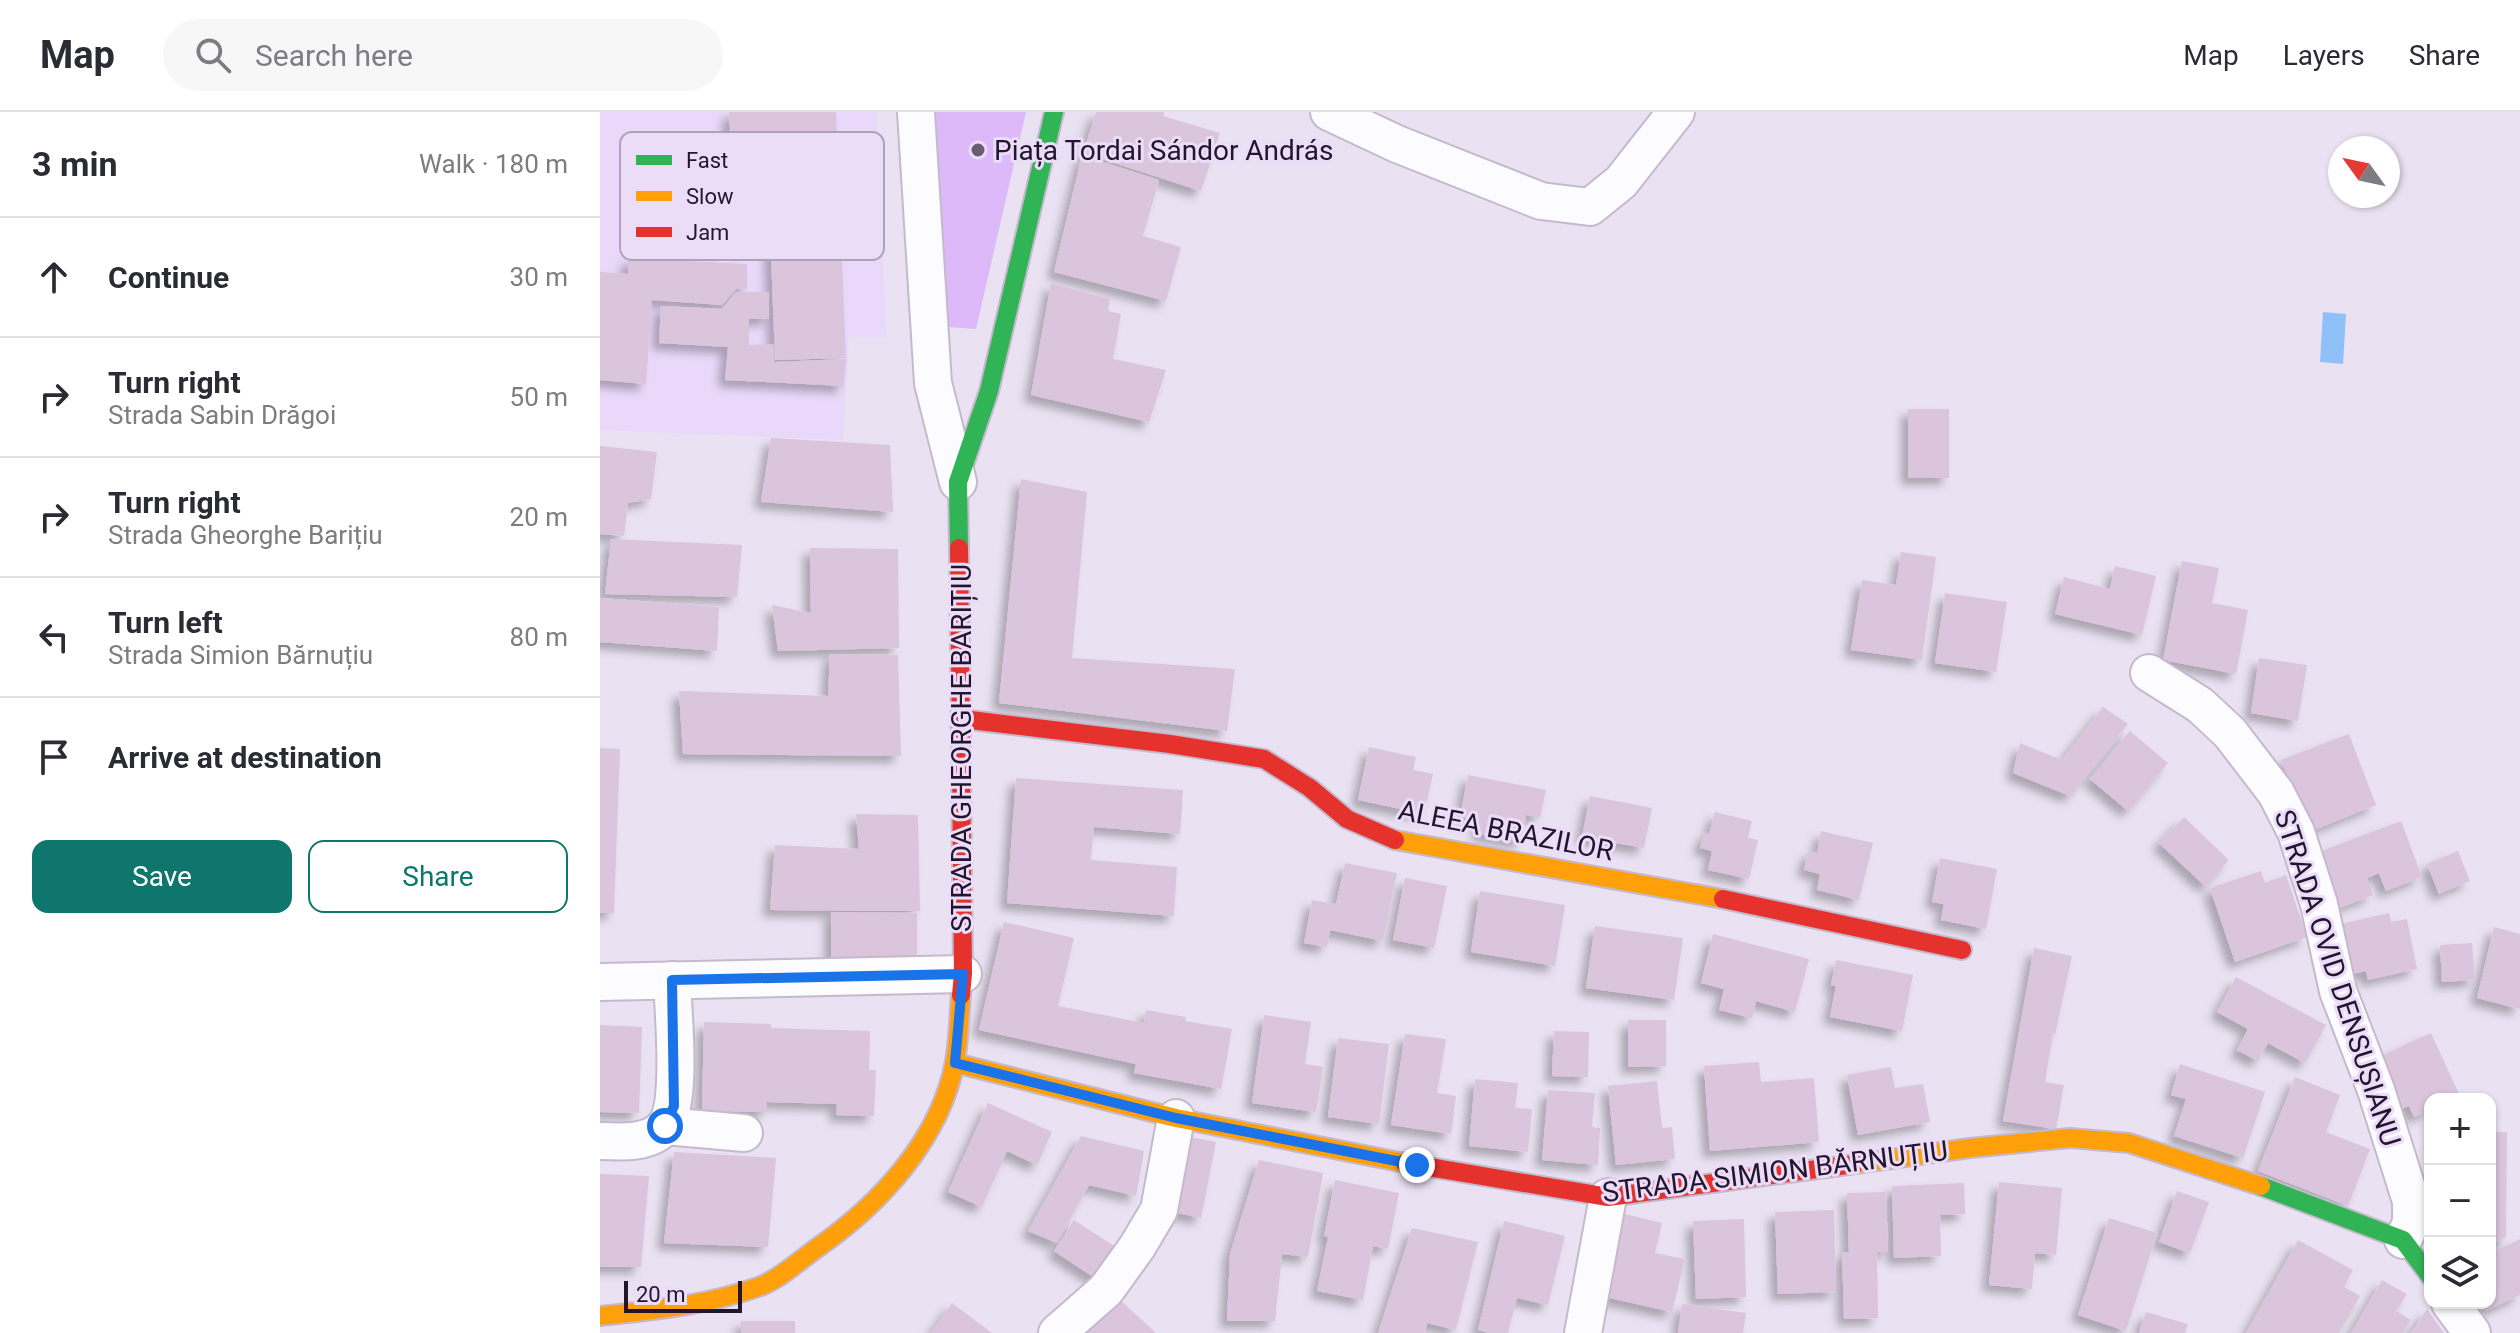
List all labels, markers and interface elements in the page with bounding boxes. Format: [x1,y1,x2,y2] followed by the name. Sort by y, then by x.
[163,19,723,91] search box
[40,33,115,77] text: Map
[191,33,235,77] icon: search
[255,38,413,73] text: Search here
[2183,39,2239,72] text: Map
[2283,39,2365,72] text: Layers
[2409,39,2480,72] text: Share
[620,132,884,260] legend
[994,134,1333,167] place label: Piața Tordai Sándor András
[2328,136,2400,208] north arrow
[969,141,987,159] marker: Piața Tordai Sándor András
[32,144,117,184] text: 3 min
[686,148,728,173] text: Fast
[419,149,568,179] text: Walk · 180 m
[686,184,734,209] text: Slow
[686,220,729,245] text: Jam
[32,255,76,299] icon: ahead
[108,260,229,295] text: Continue
[510,262,568,292] text: 30 m
[108,365,241,400] text: Turn right
[32,375,76,419] icon: right
[510,382,568,412] text: 50 m
[108,400,336,430] text: Strada Sabin Drăgoi
[108,485,241,520] text: Turn right
[32,495,76,539] icon: right
[510,502,568,532] text: 20 m
[108,520,383,550] text: Strada Gheorghe Barițiu
[945,564,978,932] street label: STRADA GHEORGHE BARIȚIU
[108,605,223,640] text: Turn left
[32,615,76,659] icon: left
[510,622,568,652] text: 80 m
[108,640,373,670] text: Strada Simion Bărnuțiu
[32,735,76,779] icon: arrive
[108,740,382,775] text: Arrive at destination
[1396,793,1616,868] street label: ALEEA BRAZILOR
[2267,806,2408,1151] street label: STRADA OVID DENSUȘIANU
[32,840,292,913] button: Save
[308,840,568,913] button: Share
[2424,1093,2496,1309] map controls
[2424,1093,2496,1165] button: +
[647,1108,683,1144] route start
[1600,1134,1950,1209] street label: STRADA SIMION BĂRNUȚIU
[1399,1147,1435,1183] route end
[2424,1165,2496,1237] button: −
[2424,1237,2496,1309] button: layers
[624,1277,742,1313] scale bar
[636,1282,685,1307] text: 20 m

